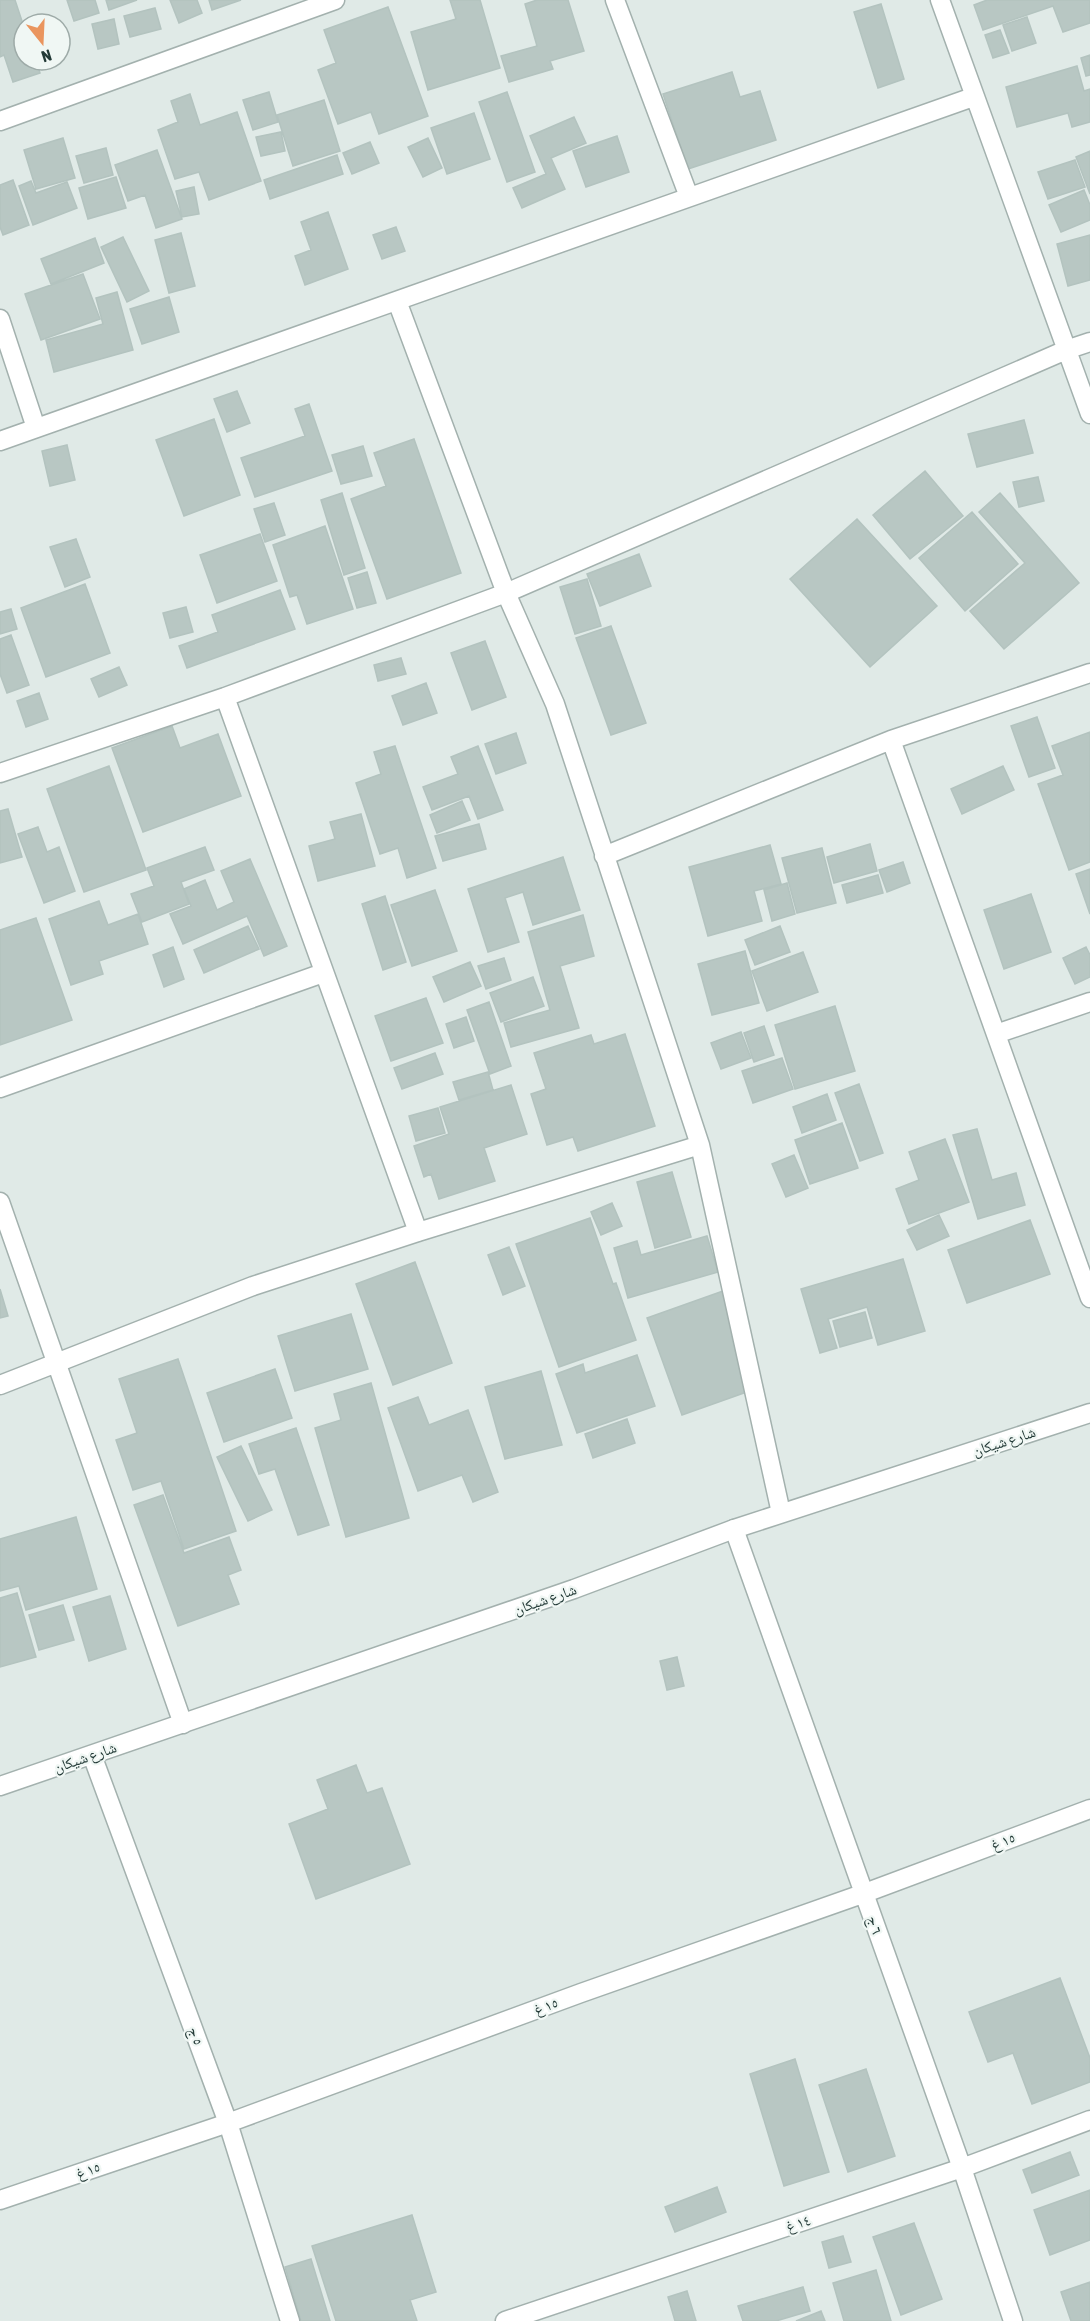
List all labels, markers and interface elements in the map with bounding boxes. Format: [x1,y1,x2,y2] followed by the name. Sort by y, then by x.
[12,12,72,72] north arrow
[39,46,54,66] text: N
[970,1423,1038,1461] street label: شارع شيكان
[511,1580,579,1620] street label: شارع شيكان
[51,1738,119,1778] street label: شارع شيكان
[988,1829,1018,1855] street label: ١٥ غ
[862,1914,886,1937] street label: ٦ ج
[532,1994,561,2020] street label: ١٥ غ
[183,2024,207,2048] street label: ٥ ج
[74,2158,103,2184] street label: ١٥ غ
[784,2211,813,2237] street label: ١٤ غ

